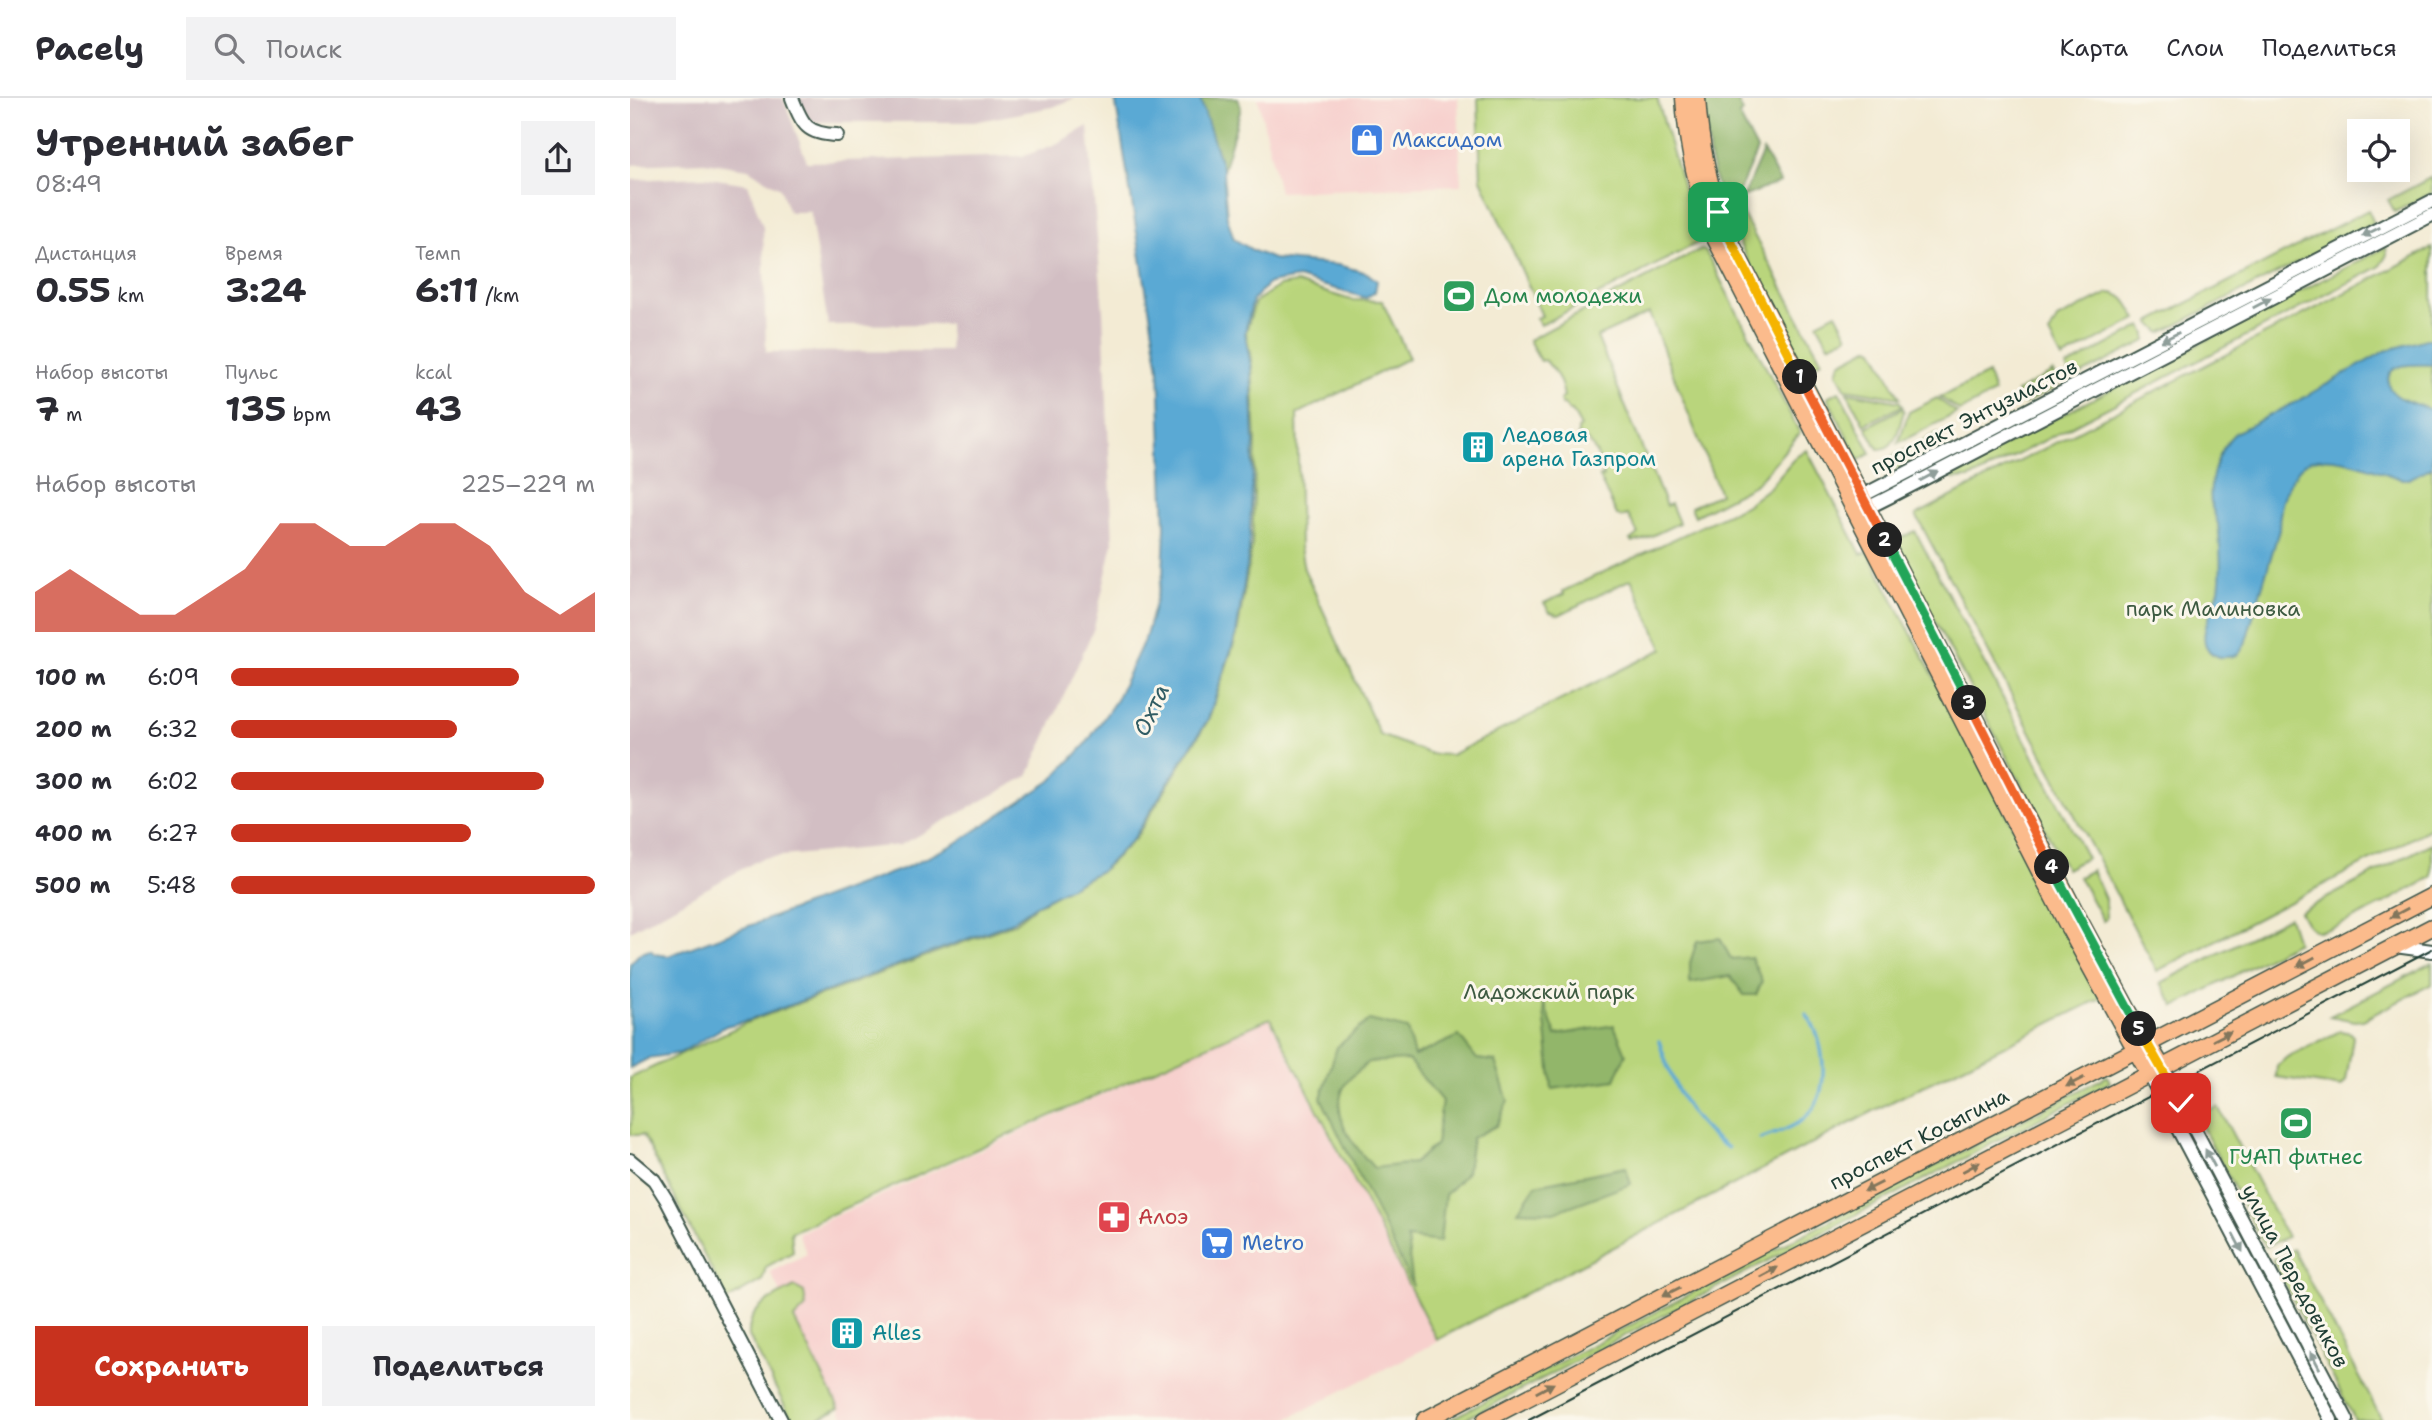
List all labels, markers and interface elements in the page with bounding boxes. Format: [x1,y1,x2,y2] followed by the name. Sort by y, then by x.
[186,17,676,80] search box
[35,26,144,71] text: Pacely
[210,29,248,67] icon: search
[266,31,342,66] text: Поиск
[2060,32,2128,64] text: Карта
[2166,32,2224,64] text: Слои
[2262,32,2397,64] text: Поделиться
[35,117,353,168] text: Утренний забег
[2347,119,2410,182] map controls
[2347,119,2410,182] button: locate
[521,121,595,195] button: share
[1348,121,1386,159] shop icon: Максидом
[1392,126,1502,154] place label: Максидом
[35,169,102,199] text: 08:49
[1688,182,1748,242] pin
[1699,193,1737,231] icon: arrive
[2361,226,2381,238] one-way arrow
[35,241,137,266] text: Дистанция
[225,241,283,266] text: Время
[415,241,461,266] text: Темп
[35,266,111,313] text: 0.55
[225,266,307,313] text: 3:24
[415,266,479,313] text: 6:11
[1440,277,1478,315] sports icon: Дом молодежи
[1484,282,1642,310] place label: Дом молодежи
[111,283,144,308] text: km
[479,283,519,308] text: /km
[2252,298,2272,310] one-way arrow
[2159,331,2179,343] one-way arrow
[1866,353,2082,481] street label: проспект Энтузиастов
[35,360,168,385] text: Набор высоты
[225,360,278,385] text: Пульс
[415,360,452,385] text: kcal
[1782,360,1818,394] pin: 1
[1795,364,1804,389] text: 1
[35,385,60,432] text: 7
[225,385,286,432] text: 135
[415,385,462,432] text: 43
[60,402,82,427] text: m
[286,402,331,427] text: bpm
[1502,421,1656,473] place label: Ледовая арена Газпром
[1459,428,1497,466] building icon: Ледовая арена Газпром
[35,469,196,499] text: Набор высоты
[461,469,595,499] text: 225–229 m
[1919,471,1939,482] one-way arrow
[1868,522,1902,558] pin: 2
[1878,527,1891,552] text: 2
[2126,595,2300,623] park label: парк Малиновка
[35,662,106,692] text: 100 m
[147,662,199,692] text: 6:09
[1126,679,1176,741] water label: Охта
[1952,686,1986,720] pin: 3
[1962,690,1975,715] text: 3
[35,714,112,744] text: 200 m
[147,714,198,744] text: 6:32
[35,766,112,796] text: 300 m
[147,766,199,796] text: 6:02
[35,818,112,848] text: 400 m
[147,818,198,848] text: 6:27
[2034,850,2070,884] pin: 4
[2045,854,2058,879] text: 4
[35,870,110,900] text: 500 m
[147,870,197,900] text: 5:48
[2389,907,2409,919] one-way arrow
[2296,956,2316,967] one-way arrow
[1463,978,1635,1006] park label: Ладожский парк
[2122,1012,2156,1046] pin: 5
[2133,1016,2144,1041] text: 5
[2213,1030,2233,1042] one-way arrow
[2151,1073,2211,1133] pin
[2065,1076,2085,1087] one-way arrow
[1824,1082,2014,1196] street label: проспект Косыгина
[2162,1084,2200,1122] icon: check
[2277,1104,2315,1142] sports icon: ГУАП фитнес
[2229,1143,2363,1171] place label: ГУАП фитнес
[2204,1148,2215,1168] one-way arrow
[1961,1161,1981,1173] one-way arrow
[2235,1179,2355,1373] street label: улица Передовиков
[1863,1181,1883,1192] one-way arrow
[1095,1198,1133,1236] pharmacy icon: Алоэ
[1138,1203,1188,1231] place label: Алоэ
[1198,1224,1236,1262] supermarket icon: Metro
[1242,1229,1304,1257] place label: Metro
[2232,1233,2243,1253] one-way arrow
[1759,1266,1779,1278] one-way arrow
[1661,1286,1681,1297] one-way arrow
[828,1314,866,1352] building icon: Alles
[872,1319,922,1347] place label: Alles
[35,1326,308,1406] button: Сохранить
[322,1326,595,1406] button: Поделиться
[2310,1349,2322,1369] one-way arrow
[1536,1383,1556,1395] one-way arrow

